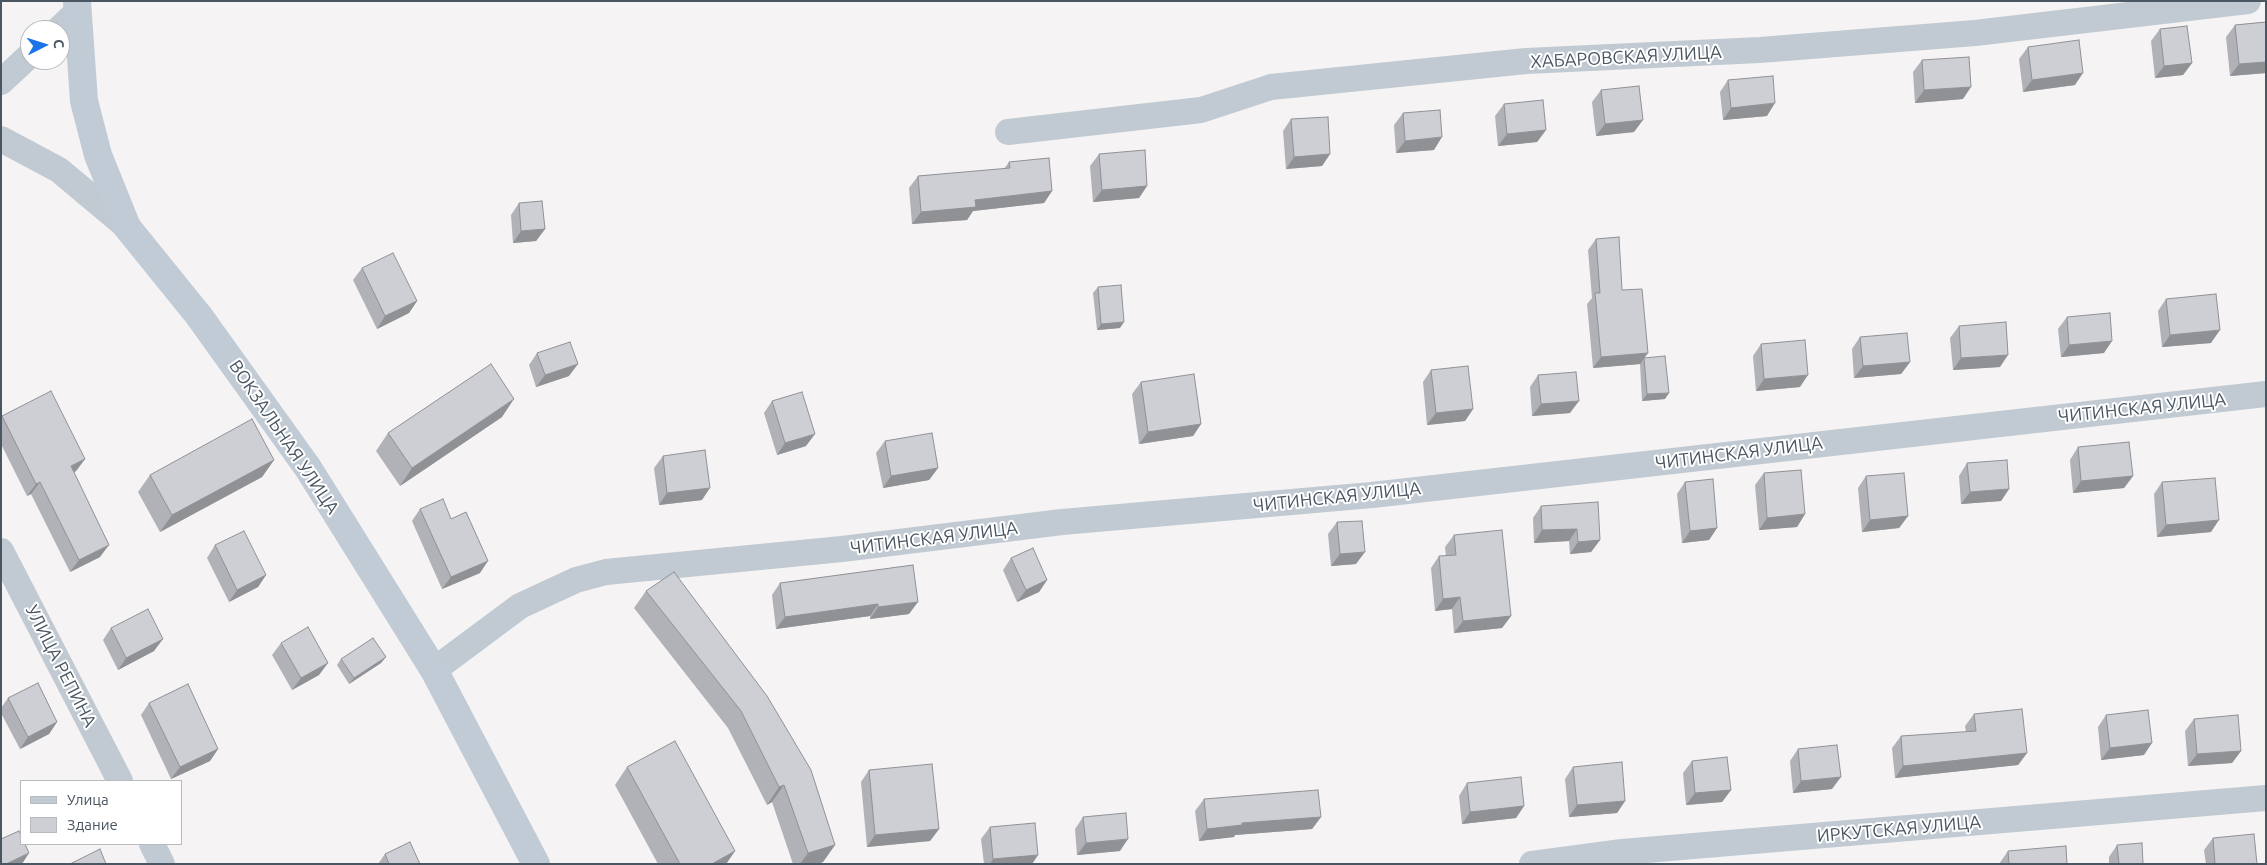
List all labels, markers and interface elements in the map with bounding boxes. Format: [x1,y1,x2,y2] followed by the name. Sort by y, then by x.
[20,20,70,70] north arrow
[51,39,67,49] text: С
[1530,41,1722,73] street label: ХАБАРОВСКАЯ УЛИЦА
[224,356,344,518] street label: ВОКЗАЛЬНАЯ УЛИЦА
[2057,388,2227,428] street label: ЧИТИНСКАЯ УЛИЦА
[1654,432,1824,474] street label: ЧИТИНСКАЯ УЛИЦА
[1252,477,1422,517] street label: ЧИТИНСКАЯ УЛИЦА
[849,517,1019,559] street label: ЧИТИНСКАЯ УЛИЦА
[21,601,101,731] street label: УЛИЦА РЕПИНА
[20,780,182,845] legend
[67,791,109,808] text: Улица
[1816,811,1982,847] street label: ИРКУТСКАЯ УЛИЦА
[67,816,118,833] text: Здание

